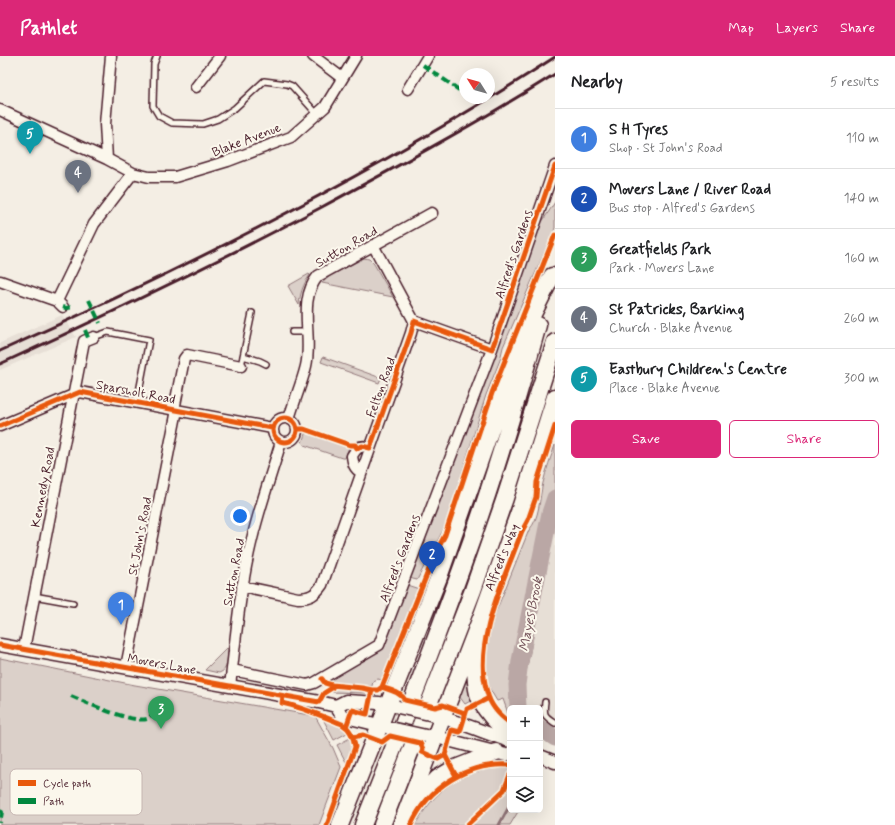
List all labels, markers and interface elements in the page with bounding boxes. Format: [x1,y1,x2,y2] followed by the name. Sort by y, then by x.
[20,16,77,41] text: Pathlet
[728,19,754,37] text: Map
[776,19,818,37] text: Layers
[840,19,875,37] text: Share
[459,68,495,104] north arrow
[571,71,623,93] text: Nearby
[830,74,879,91] text: 5 results
[210,119,283,161] street label: Blake Avenue
[609,120,668,140] text: S H Tyres
[17,121,43,154] pin: 5
[581,130,587,147] text: 1
[846,130,879,147] text: 110 m
[609,140,723,157] text: Shop · St John's Road
[65,160,91,193] pin: 4
[609,180,771,200] text: Movers Lane / River Road
[581,190,587,207] text: 2
[844,190,879,207] text: 140 m
[609,200,755,217] text: Bus stop · Alfred's Gardens
[491,208,538,301] street label: Alfred's Gardens
[313,223,381,272] street label: Sutton Road
[609,240,711,260] text: Greatfields Park
[581,250,587,267] text: 3
[844,250,879,267] text: 160 m
[609,260,714,277] text: Park · Movers Lane
[609,300,744,320] text: St Patricks, Barking
[580,310,588,327] text: 4
[844,310,879,327] text: 260 m
[609,320,733,337] text: Church · Blake Avenue
[363,355,400,420] street label: Felton Road
[609,360,787,380] text: Eastbury Children's Centre
[580,370,588,387] text: 5
[844,370,879,387] text: 300 m
[95,376,177,408] street label: Sparsholt Road
[609,380,720,397] text: Place · Blake Avenue
[571,420,721,458] button: Save
[729,420,879,458] button: Share
[27,446,60,529] street label: Kennedy Road
[125,496,156,577] street label: St John's Road
[230,506,250,526] your location
[376,512,425,605] street label: Alfred's Gardens
[481,522,524,594] street label: Alfred's Way
[220,537,249,608] street label: Sutton Road
[419,541,445,574] pin: 2
[515,575,547,653] water label: Mayes Brook
[108,592,134,625] pin: 1
[126,650,198,679] street label: Movers Lane
[148,696,174,729] pin: 3
[507,705,543,813] map controls
[507,705,543,741] button: +
[507,741,543,777] button: −
[10,769,142,815] legend
[43,777,91,791] text: Cycle path
[507,777,543,813] button: layers
[43,795,64,809] text: Path

